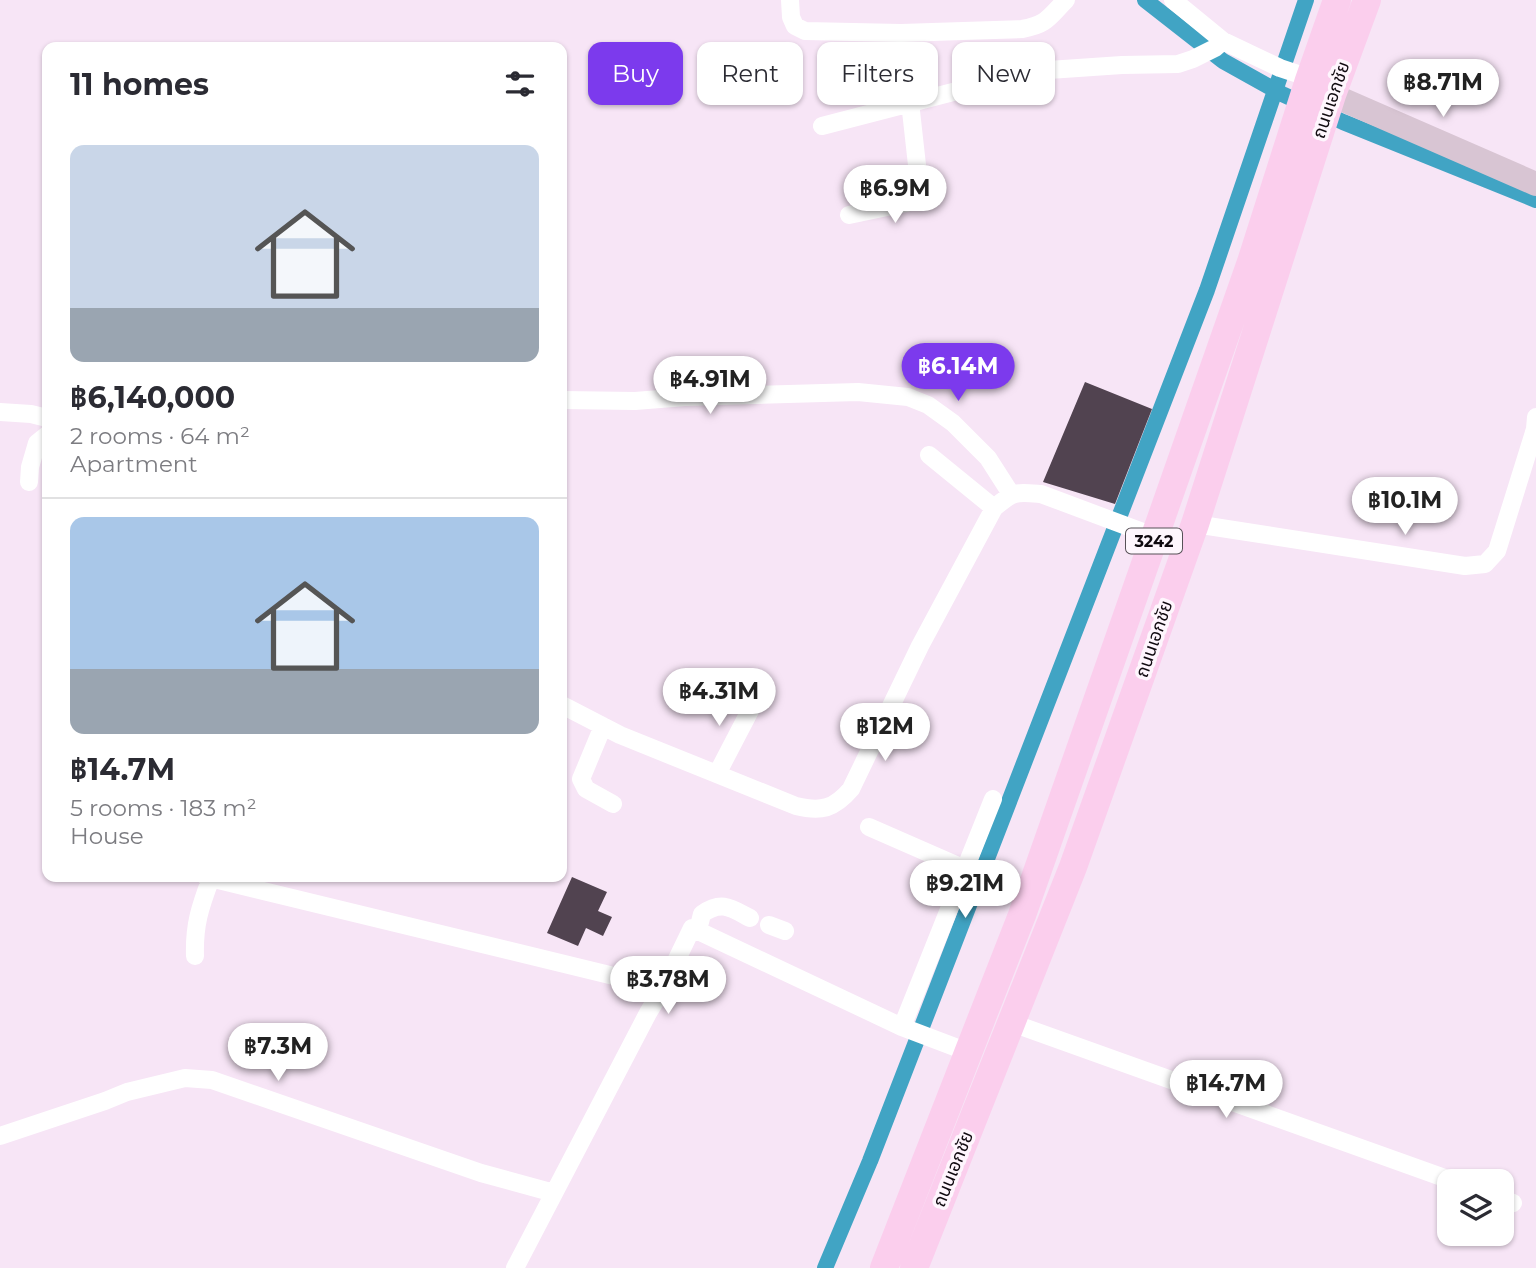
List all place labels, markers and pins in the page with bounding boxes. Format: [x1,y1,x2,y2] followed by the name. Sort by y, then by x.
[1386,60,1500,119] pin: ฿8.71M
[846,166,944,225] pin: ฿6.9M
[901,344,1015,403] pin: ฿6.14M
[653,356,767,416] pin: ฿4.91M
[1348,477,1462,537] pin: ฿10.1M
[662,668,776,728] pin: ฿4.31M
[844,704,926,763] pin: ฿12M
[908,860,1022,920] pin: ฿9.21M
[611,956,725,1016] pin: ฿3.78M
[229,1024,327,1083] pin: ฿7.3M
[1169,1060,1283,1120] pin: ฿14.7M

